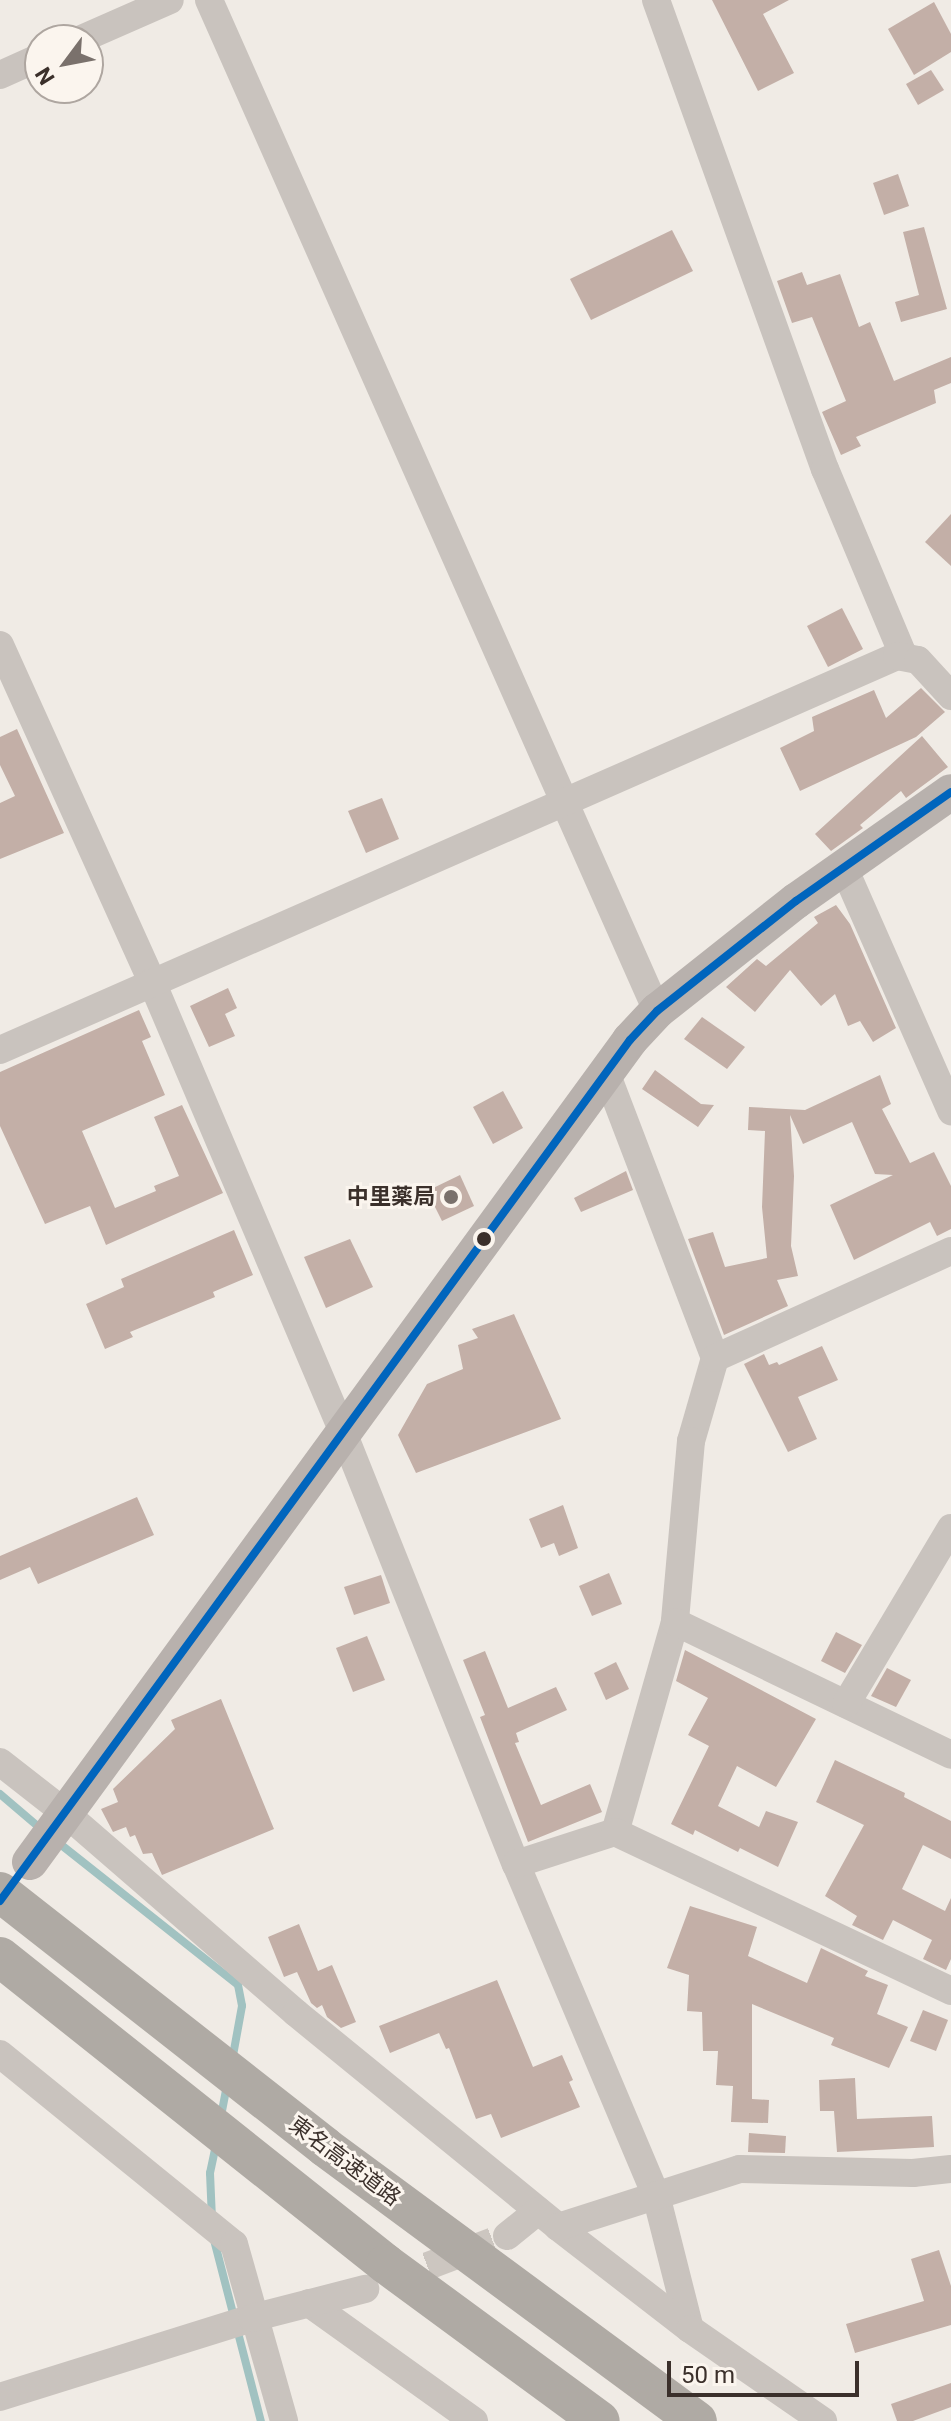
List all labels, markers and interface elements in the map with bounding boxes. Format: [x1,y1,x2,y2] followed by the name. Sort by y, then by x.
[24,24,104,104] north arrow
[30,63,60,89] text: N
[347,1184,435,1210] place label: 中里薬局
[442,1188,460,1206] marker: 中里薬局
[476,1231,492,1247] unlabelled marker
[284,2111,406,2211] street label: 東名高速道路
[671,2345,863,2395] scale bar
[681,2361,735,2389] text: 50 m

